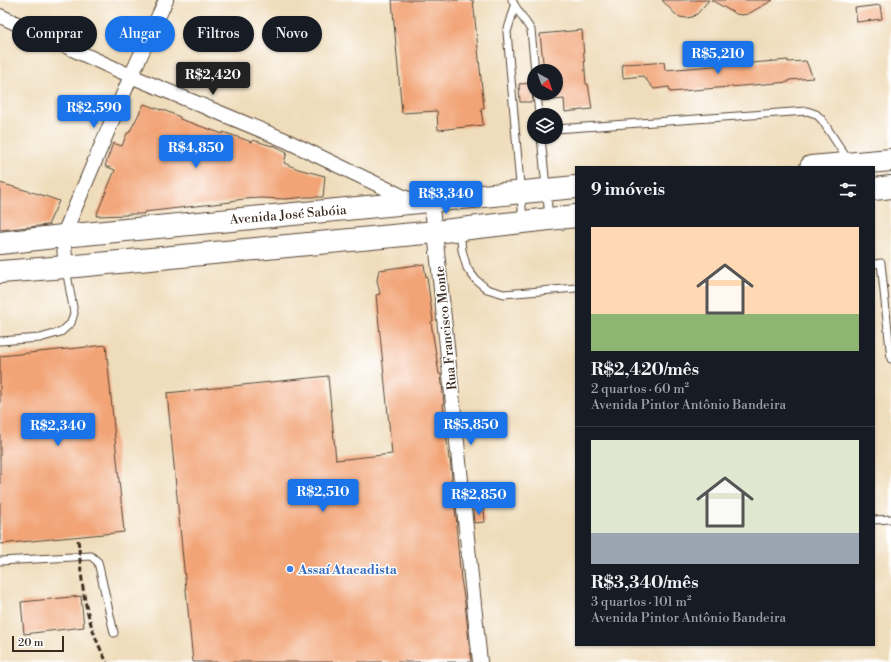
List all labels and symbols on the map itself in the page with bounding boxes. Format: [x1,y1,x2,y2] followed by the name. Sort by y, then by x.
[681,41,755,75] pin: R$5,210
[176,62,250,96] pin: R$2,420
[527,64,563,100] north arrow
[57,95,131,129] pin: R$2,590
[159,135,233,169] pin: R$4,850
[409,181,483,215] pin: R$3,340
[228,202,348,228] street label: Avenida José Sabóia
[431,265,460,391] street label: Rua Francisco Monte
[434,412,508,446] pin: R$5,850
[21,413,95,447] pin: R$2,340
[286,479,360,513] pin: R$2,510
[442,482,516,516] pin: R$2,850
[297,562,398,578] place label: Assaí Atacadista
[285,564,295,574] marker: Assaí Atacadista
[12,634,64,653] scale bar

